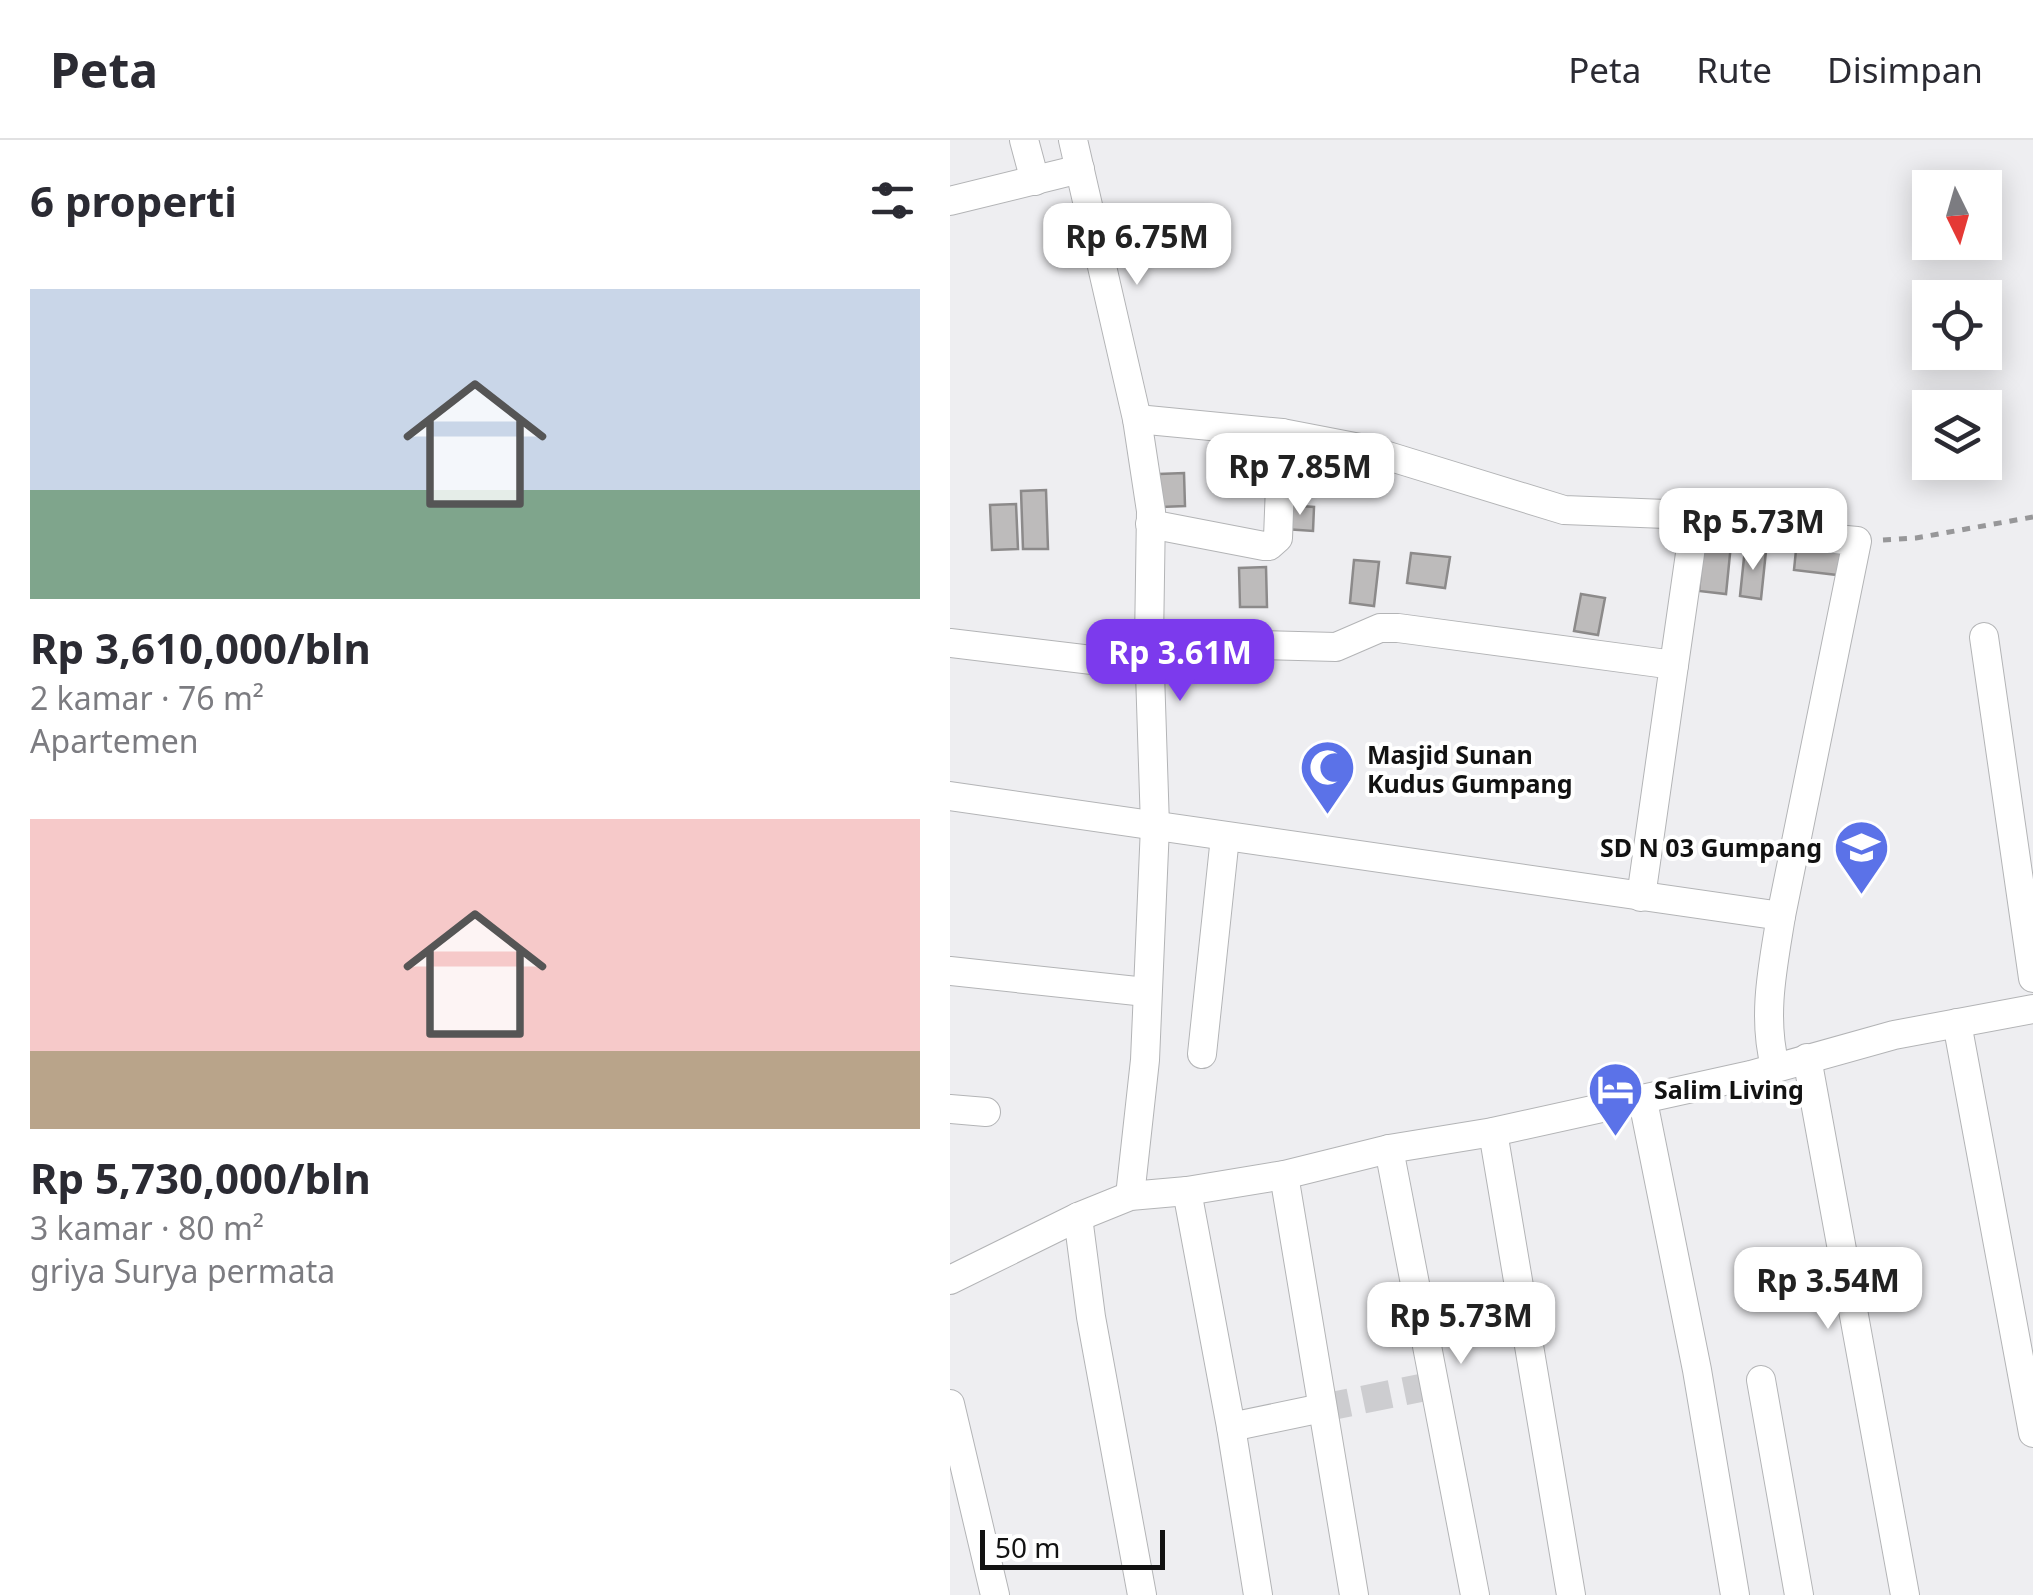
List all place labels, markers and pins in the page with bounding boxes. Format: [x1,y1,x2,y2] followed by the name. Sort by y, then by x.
[1034,203,1240,288] pin: Rp 6.75M
[1197,433,1403,518] pin: Rp 7.85M
[1650,488,1856,573] pin: Rp 5.73M
[1077,619,1283,704] pin: Rp 3.61M
[1367,737,1573,800] place label: Masjid Sunan Kudus Gumpang
[1298,738,1358,817] mosque icon: Masjid Sunan Kudus Gumpang
[1831,817,1891,896] school or university icon: SD N 03 Gumpang
[1600,830,1822,864] place label: SD N 03 Gumpang
[1585,1059,1645,1138] hotel icon: Salim Living
[1654,1072,1804,1106] place label: Salim Living
[1725,1247,1931,1332] pin: Rp 3.54M
[1358,1282,1564,1367] pin: Rp 5.73M

